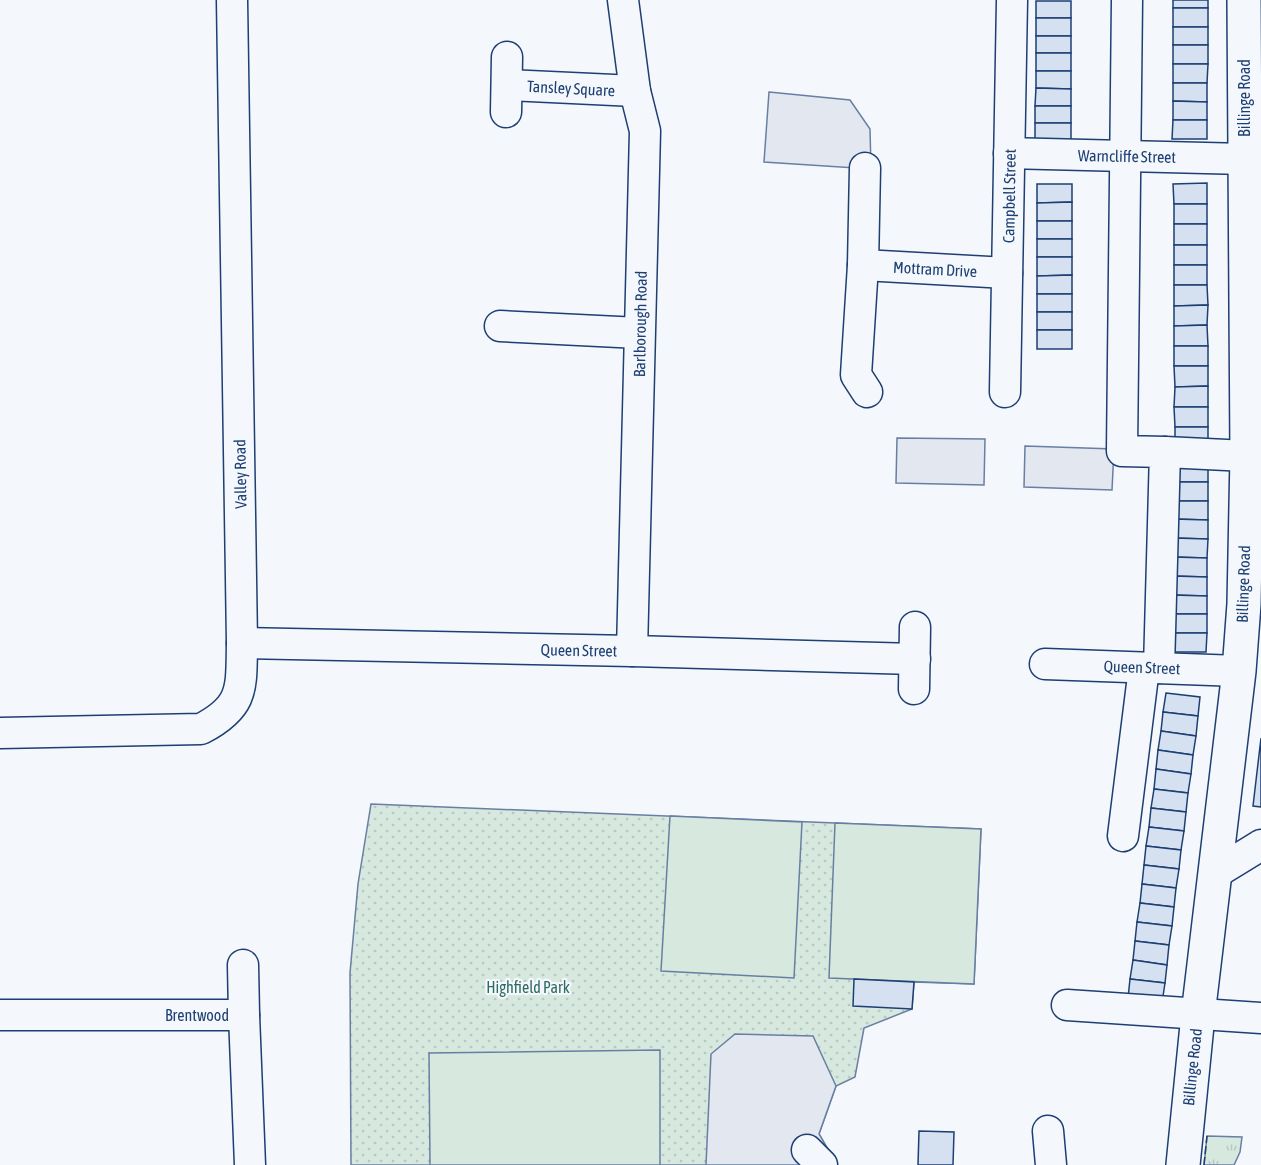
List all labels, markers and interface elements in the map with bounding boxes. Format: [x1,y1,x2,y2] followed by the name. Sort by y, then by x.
[1235,59,1254,137] street label: Billinge Road
[526,77,616,100] street label: Tansley Square
[1078,146,1177,166] street label: Warncliffe Street
[999,148,1020,243] street label: Campbell Street
[893,258,977,280] street label: Mottram Drive
[630,271,651,377] street label: Barlborough Road
[230,439,251,509] street label: Valley Road
[1233,545,1254,623] street label: Billinge Road
[541,640,618,660] street label: Queen Street
[1103,657,1181,677] street label: Queen Street
[486,978,570,997] park label: Highfield Park
[165,1006,229,1024] street label: Brentwood
[1179,1027,1206,1107] street label: Billinge Road

